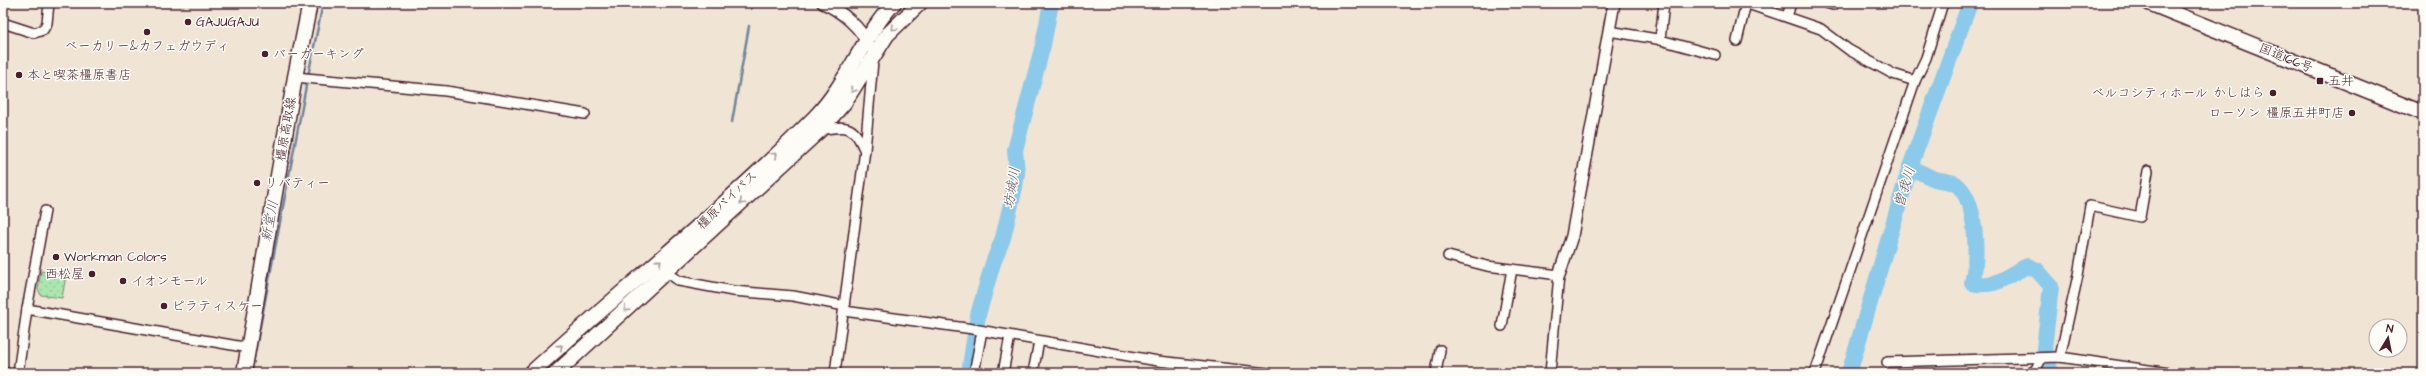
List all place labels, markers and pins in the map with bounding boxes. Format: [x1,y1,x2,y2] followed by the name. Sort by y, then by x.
[196,13,259,31] place label: GAJUGAJU
[183,17,193,27] marker: GAJUGAJU
[142,27,152,37] marker: ベーカリー&カフェガウディ
[65,37,229,55] place label: ベーカリー&カフェガウディ
[273,45,364,63] place label: バーガーキング
[260,49,270,59] marker: バーガーキング
[27,66,131,84] place label: 本と喫茶橿原書店
[14,70,24,80] marker: 本と喫茶橿原書店
[2328,72,2354,90] place label: 五井
[2315,76,2325,86] marker: 五井
[2092,84,2265,102] place label: ベルコシティホール かしはら
[2268,88,2278,98] marker: ベルコシティホール かしはら
[2209,104,2344,122] place label: ローソン 橿原五井町店
[2347,108,2357,118] marker: ローソン 橿原五井町店
[265,174,330,192] place label: リバティー
[252,178,262,188] marker: リバティー
[64,248,167,266] place label: Workman Colors
[51,252,61,262] marker: Workman Colors
[45,265,84,283] place label: 西松屋
[87,269,97,279] marker: 西松屋
[131,272,208,290] place label: イオンモール
[118,276,128,286] marker: イオンモール
[172,297,263,315] place label: ピラティスケー
[159,301,169,311] marker: ピラティスケー

